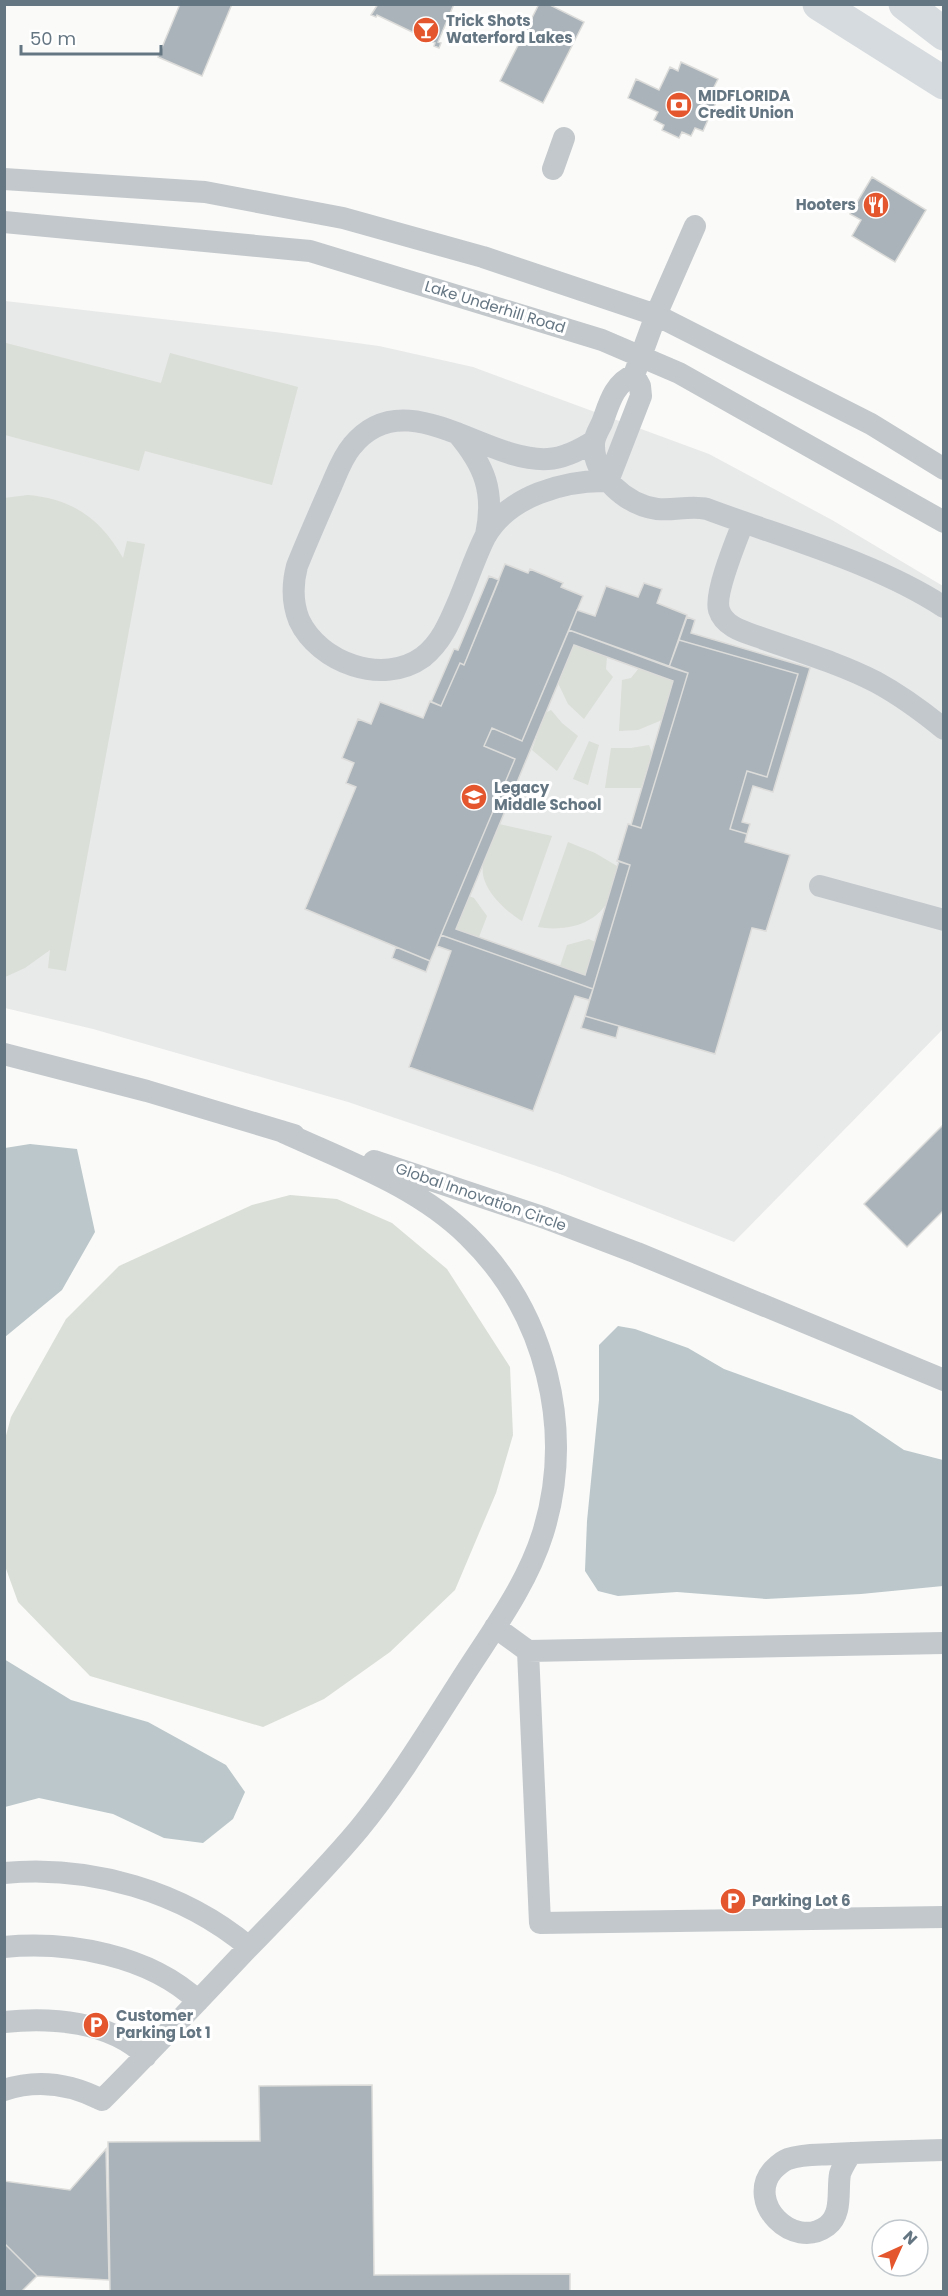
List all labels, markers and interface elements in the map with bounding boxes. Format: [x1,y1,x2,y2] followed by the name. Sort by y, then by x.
[446,10,573,48] place label: Trick Shots Waterford Lakes
[411,15,441,45] bar icon: Trick Shots Waterford Lakes
[21,18,160,56] scale bar
[30,26,76,51] text: 50 m
[698,85,794,123] place label: MIDFLORIDA Credit Union
[664,90,694,120] bank icon: MIDFLORIDA Credit Union
[861,190,891,220] restaurant icon: Hooters
[796,194,856,215] place label: Hooters
[422,275,568,338] street label: Lake Underhill Road
[494,777,601,815] place label: Legacy Middle School
[459,782,489,812] school or university icon: Legacy Middle School
[393,1157,569,1236] street label: Global Innovation Circle
[718,1886,748,1916] parking icon: Parking Lot 6
[752,1890,851,1911] place label: Parking Lot 6
[116,2005,211,2043] place label: Customer Parking Lot 1
[81,2010,111,2040] parking icon: Customer Parking Lot 1
[870,2218,930,2278] north arrow
[898,2225,923,2250] text: N

